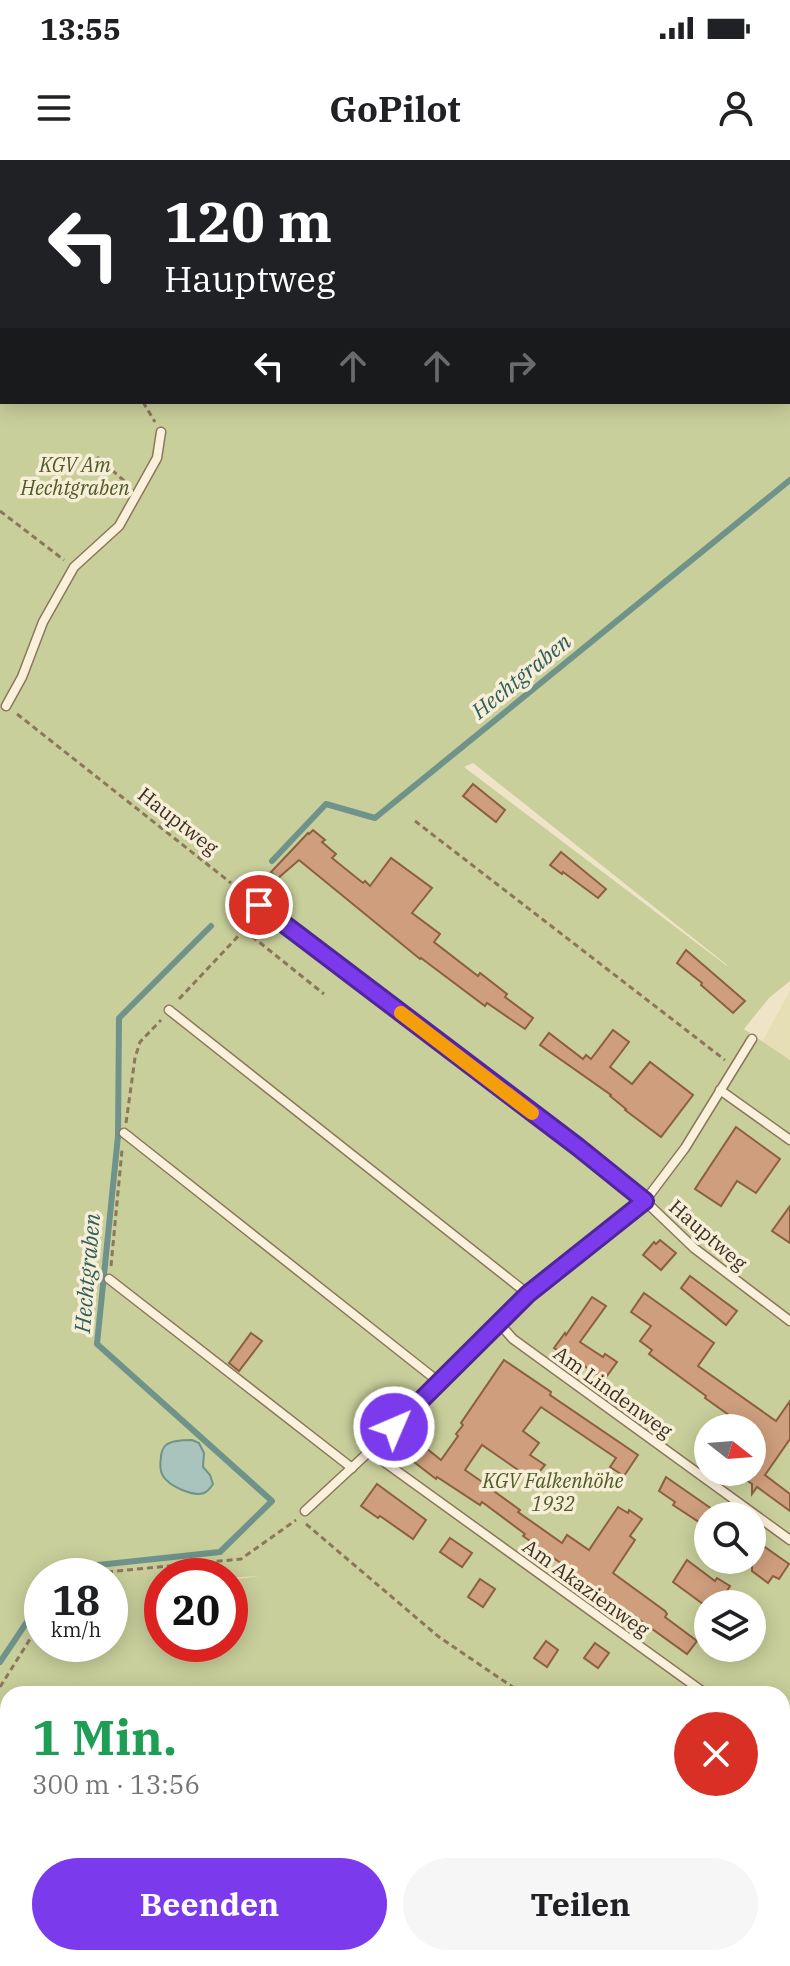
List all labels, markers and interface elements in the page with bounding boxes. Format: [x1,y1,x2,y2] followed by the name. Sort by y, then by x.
[40,9,121,48] text: 13:55
[329,85,461,132] text: GoPilot
[32,86,76,130] icon: menu
[714,86,758,130] icon: person
[164,185,332,257] text: 120 m
[32,192,136,296] icon: left
[164,255,335,302] text: Hauptweg
[247,344,291,388] icon: left
[331,344,375,388] icon: ahead
[415,344,459,388] icon: ahead
[499,344,543,388] icon: right
[19,451,130,501] park label: KGV Am Hechtgraben
[464,626,577,725] water label: Hechtgraben
[132,781,224,861] street label: Hauptweg
[225,871,293,939] pin
[237,883,281,927] icon: arrive
[664,1193,753,1276] street label: Hauptweg
[67,1211,106,1335] water label: Hechtgraben
[548,1339,678,1444] street label: Am Lindenweg
[352,1385,436,1469] position arrow
[694,1414,766,1486] north arrow
[694,1414,766,1662] map controls
[482,1467,624,1517] park label: KGV Falkenhöhe 1932
[694,1502,766,1574] button: search
[518,1532,655,1643] street label: Am Akazienweg
[144,1558,248,1662] speed limit sign: 20
[52,1574,100,1626] text: 18
[694,1590,766,1662] button: layers
[51,1616,101,1643] text: km/h
[32,1706,177,1768] text: 1 Min.
[674,1712,758,1796] button: close
[32,1767,200,1801] text: 300 m · 13:56
[32,1858,387,1950] button: Beenden
[403,1858,758,1950] button: Teilen

